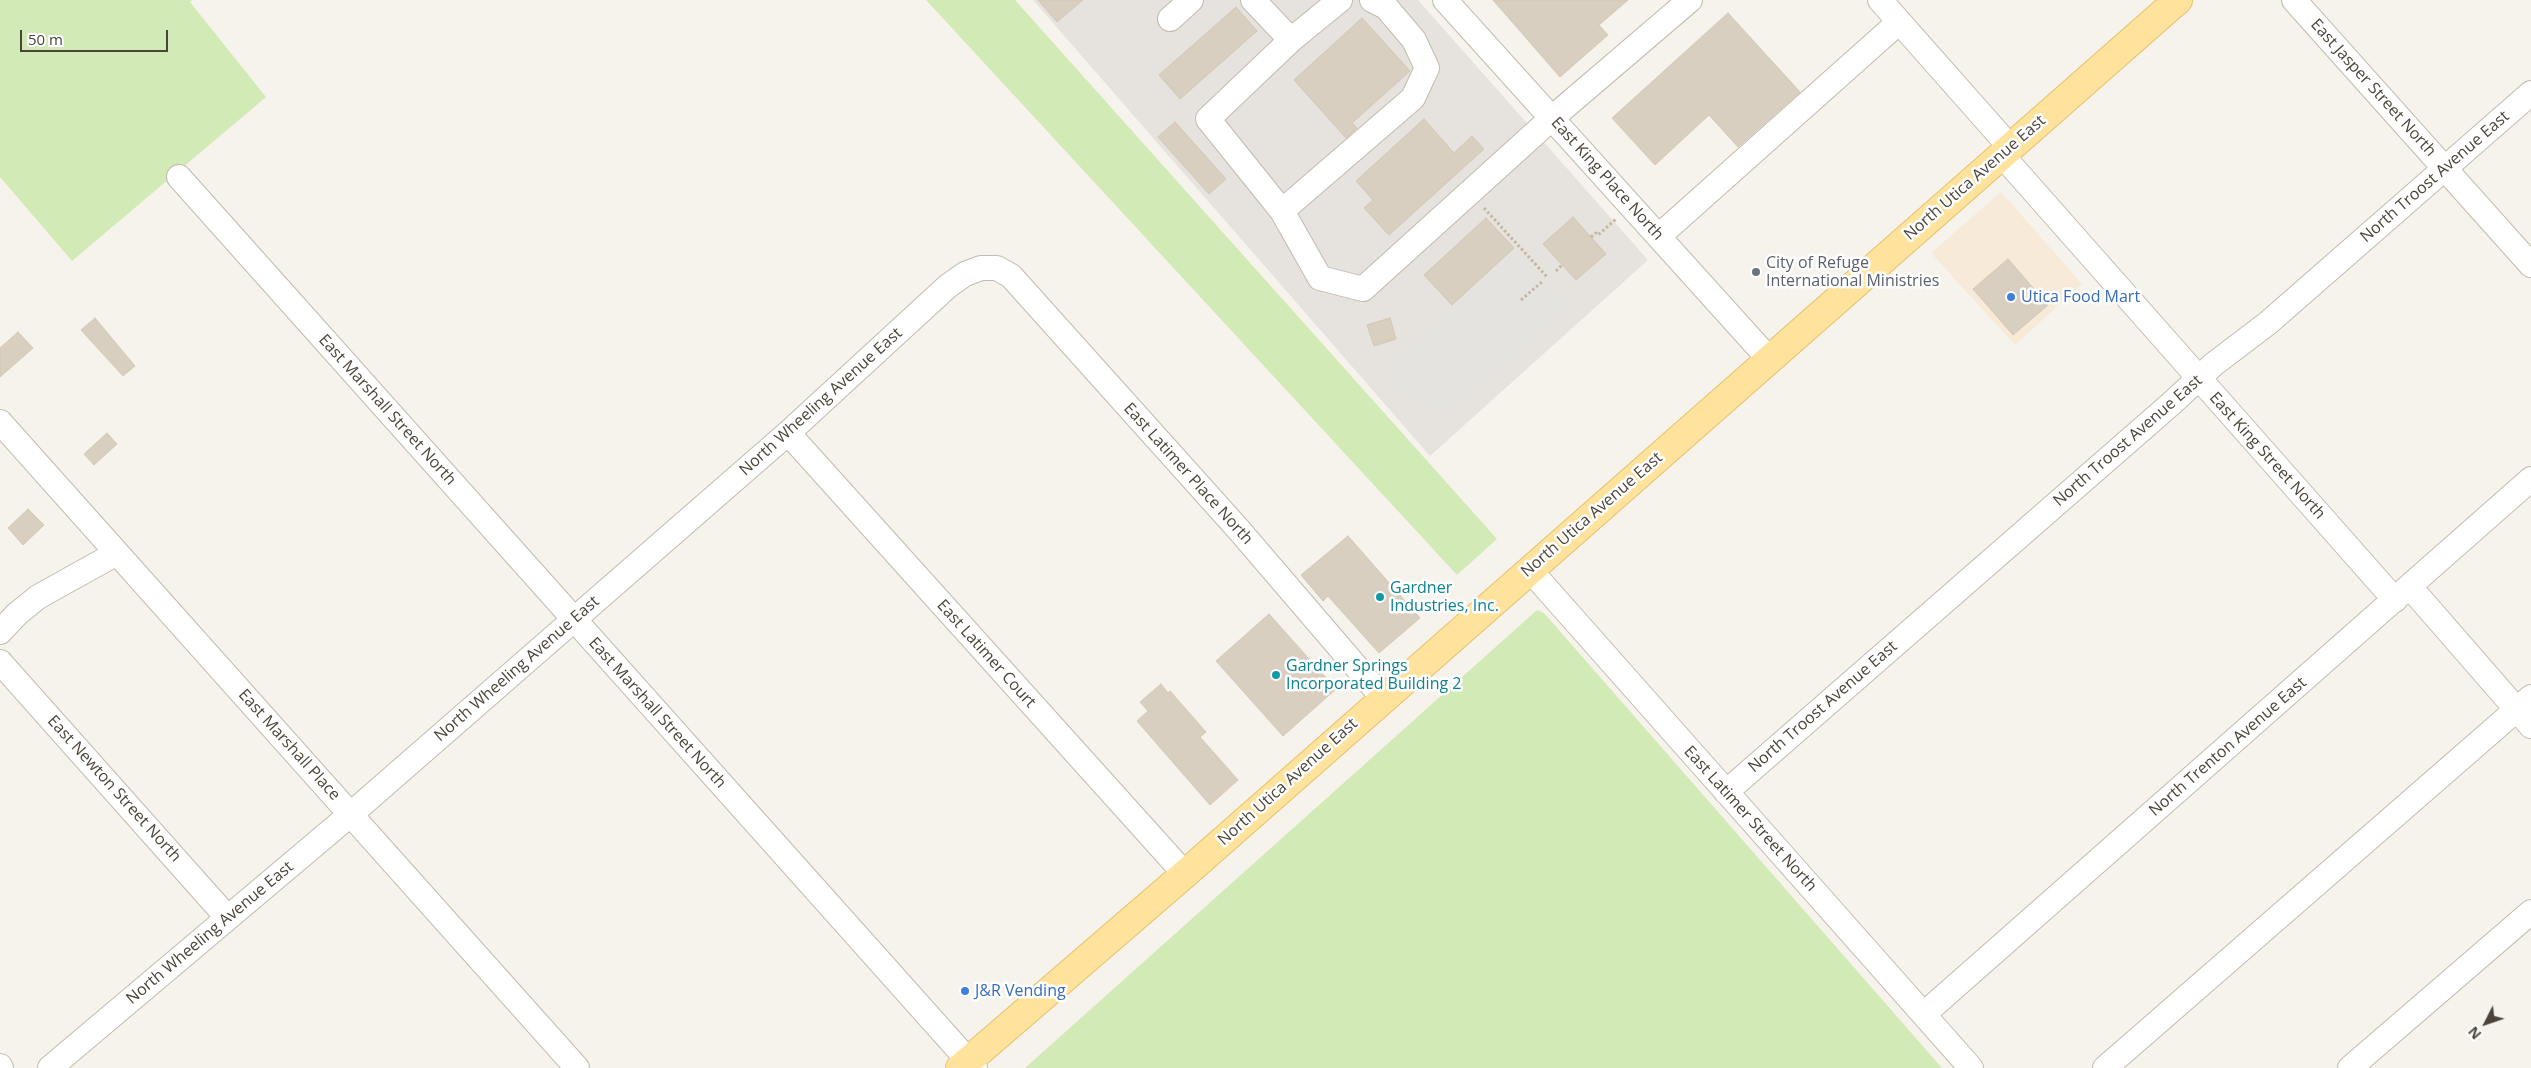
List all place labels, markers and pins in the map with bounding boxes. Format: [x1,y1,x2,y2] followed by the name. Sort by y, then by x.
[1766,253,1939,291] place label: City of Refuge International Ministries
[1750,266,1762,278] marker: City of Refuge International Ministries
[2021,287,2140,307] place label: Utica Food Mart
[2005,291,2017,303] marker: Utica Food Mart
[1390,578,1499,616] place label: Gardner Industries, Inc.
[1374,591,1386,603] marker: Gardner Industries, Inc.
[1286,656,1461,694] place label: Gardner Springs Incorporated Building 2
[1270,669,1282,681] marker: Gardner Springs Incorporated Building 2
[975,981,1066,1001] place label: J&R Vending
[959,985,971,997] marker: J&R Vending

